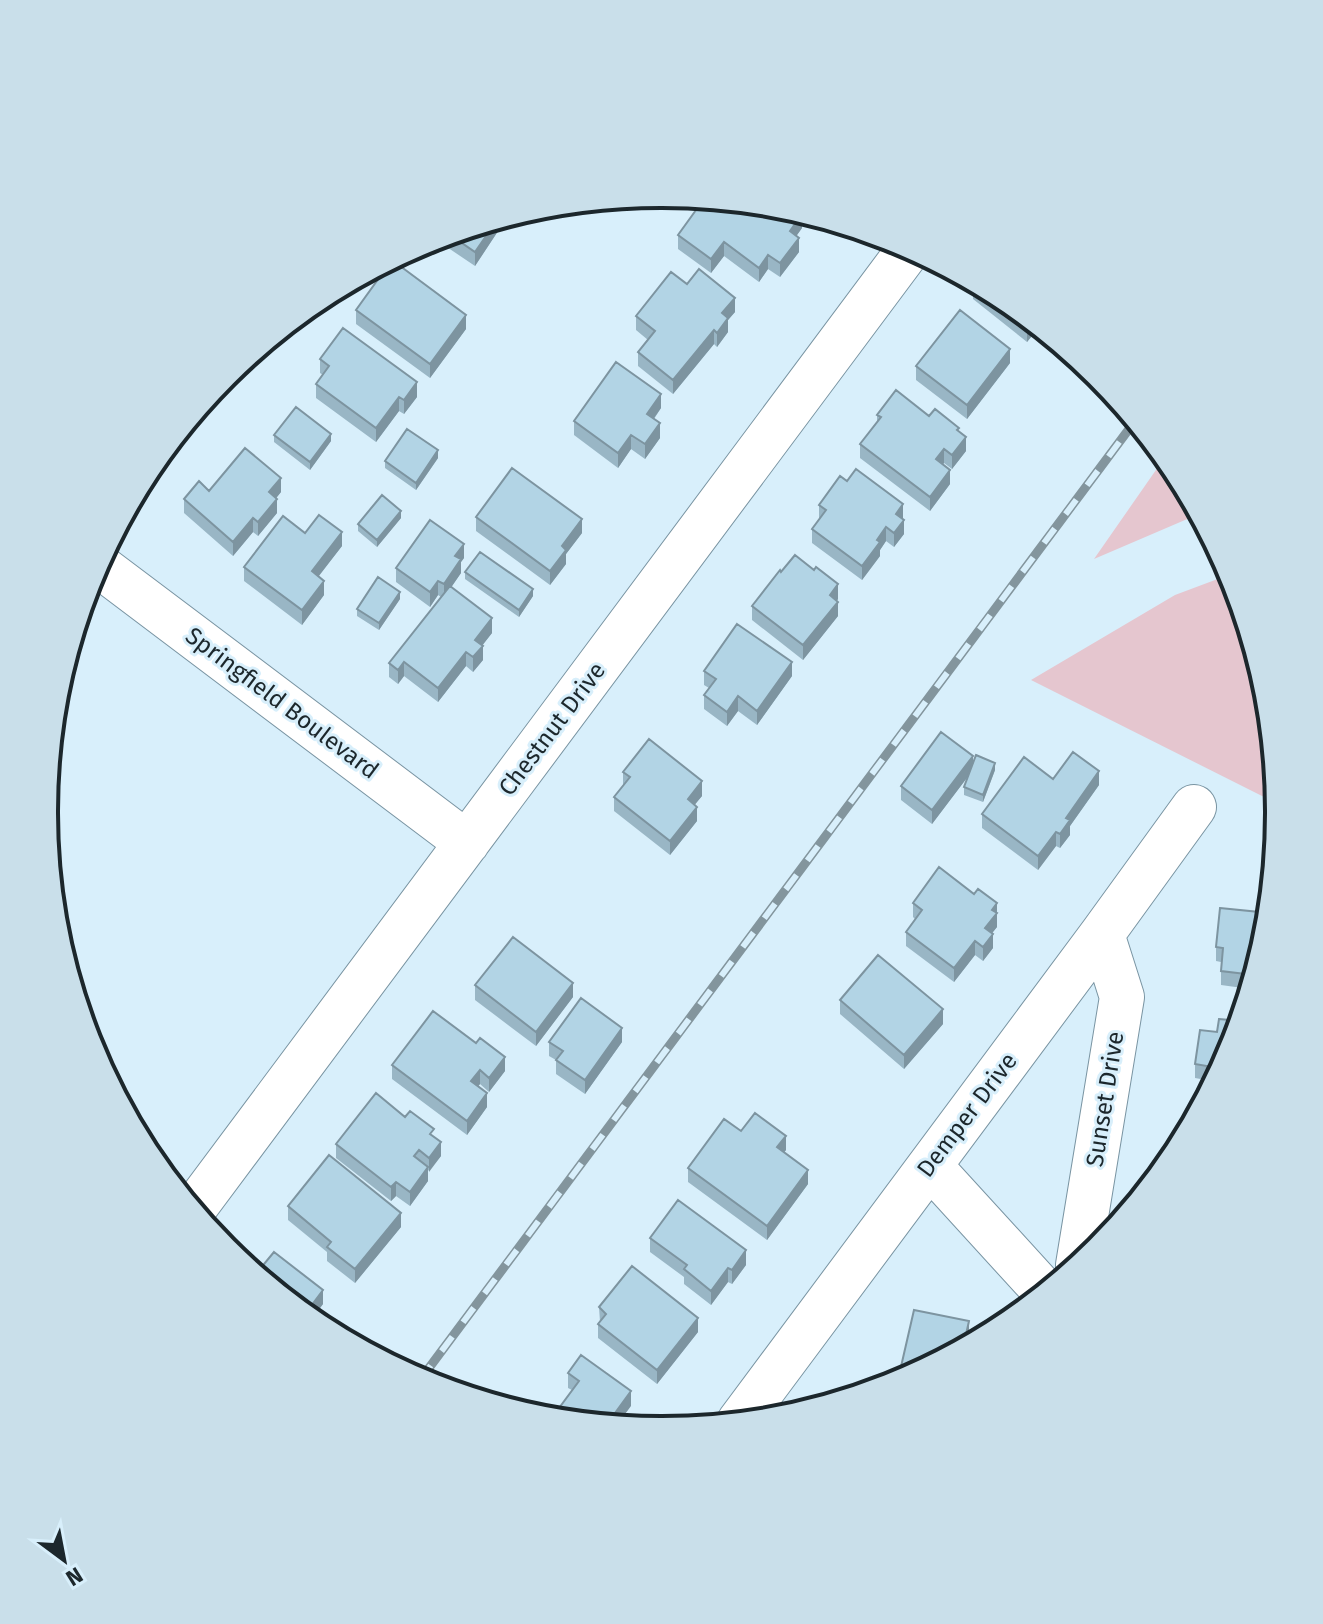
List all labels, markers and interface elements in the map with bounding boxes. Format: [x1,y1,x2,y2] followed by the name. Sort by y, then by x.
[180,621,384,785] street label: Springfield Boulevard
[493,657,611,801] street label: Chestnut Drive
[1080,1029,1130,1169] street label: Sunset Drive
[911,1047,1023,1183] street label: Demper Drive
[24,1520,104,1600] north arrow
[61,1561,88,1592] text: N

